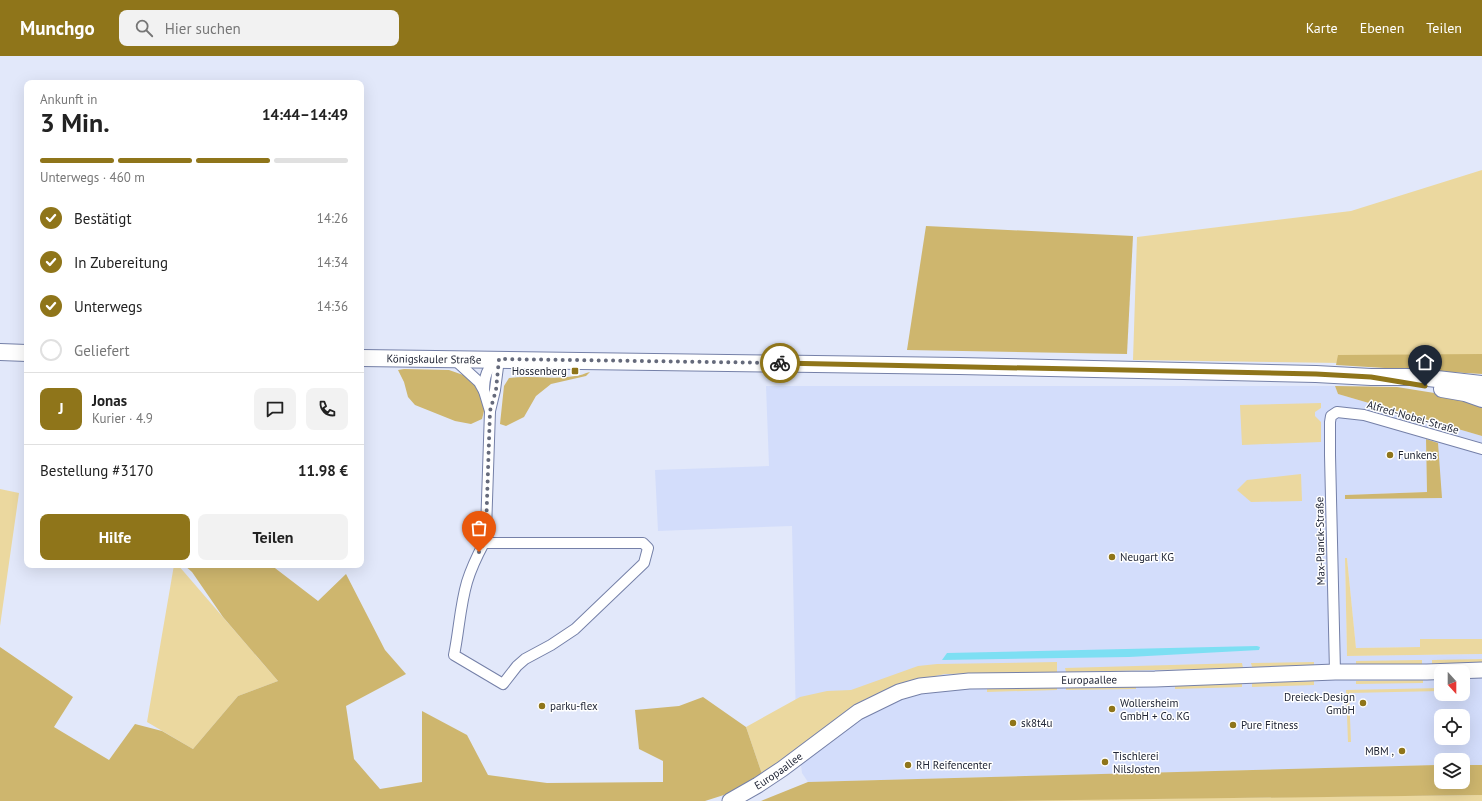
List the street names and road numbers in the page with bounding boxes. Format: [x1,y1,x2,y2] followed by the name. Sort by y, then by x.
[387,351,482,367] street label: Königskauler Straße
[1365,397,1461,437] street label: Alfred-Nobel-Straße
[1312,496,1328,585] street label: Max-Planck-Straße
[1061,672,1118,687] street label: Europaallee
[752,749,806,793] street label: Europaallee

